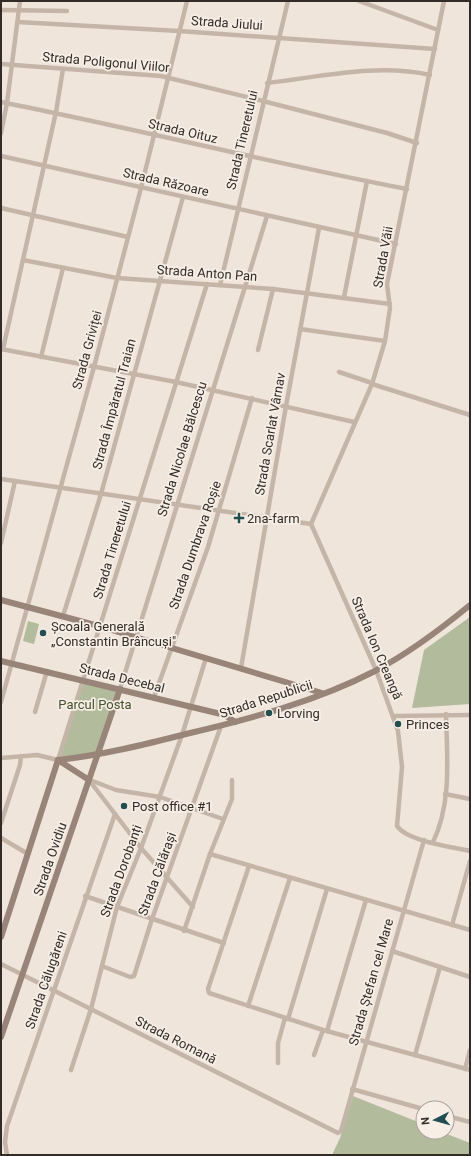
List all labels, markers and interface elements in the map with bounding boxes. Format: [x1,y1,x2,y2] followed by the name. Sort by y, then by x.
[191,13,263,33] street label: Strada Jiului
[42,49,171,75] street label: Strada Poligonul Viilor
[223,89,261,191] street label: Strada Tineretului
[147,116,220,146] street label: Strada Oituz
[121,165,211,199] street label: Strada Răzoare
[370,225,396,289] street label: Strada Văii
[156,262,258,284] street label: Strada Anton Pan
[69,309,106,391] street label: Strada Griviței
[89,337,139,471] street label: Strada Împăratul Traian
[252,371,288,497] street label: Strada Scarlat Vârnav
[154,380,210,518] street label: Strada Nicolae Bălcescu
[166,479,225,612] street label: Strada Dumbrava Roșie
[90,499,134,601] street label: Strada Tineretului
[247,511,300,526] place label: 2na-farm
[234,513,244,523] marker: 2na-farm
[349,594,405,702] street label: Strada Ion Creangă
[51,619,176,650] place label: Școala Generală „Constantin Brâncuși"
[38,628,48,638] marker: Școala Generală „Constantin Brâncuși"
[78,660,166,696] street label: Strada Decebal
[218,677,314,721] street label: Strada Republicii
[58,697,132,712] park label: Parcul Posta
[277,706,320,721] place label: Lorving
[264,708,274,718] marker: Lorving
[406,717,450,732] place label: Princes
[393,719,403,729] marker: Princes
[132,799,212,814] place label: Post office #1
[119,801,129,811] marker: Post office #1
[30,820,70,898] street label: Strada Ovidiu
[97,823,146,920] street label: Strada Dorobanți
[135,830,180,918] street label: Strada Călărași
[346,917,397,1047] street label: Strada Ștefan cel Mare
[22,929,70,1031] street label: Strada Călugăreni
[133,1013,219,1067] street label: Strada Romană
[415,1100,455,1140] north arrow
[419,1116,432,1126] text: N

